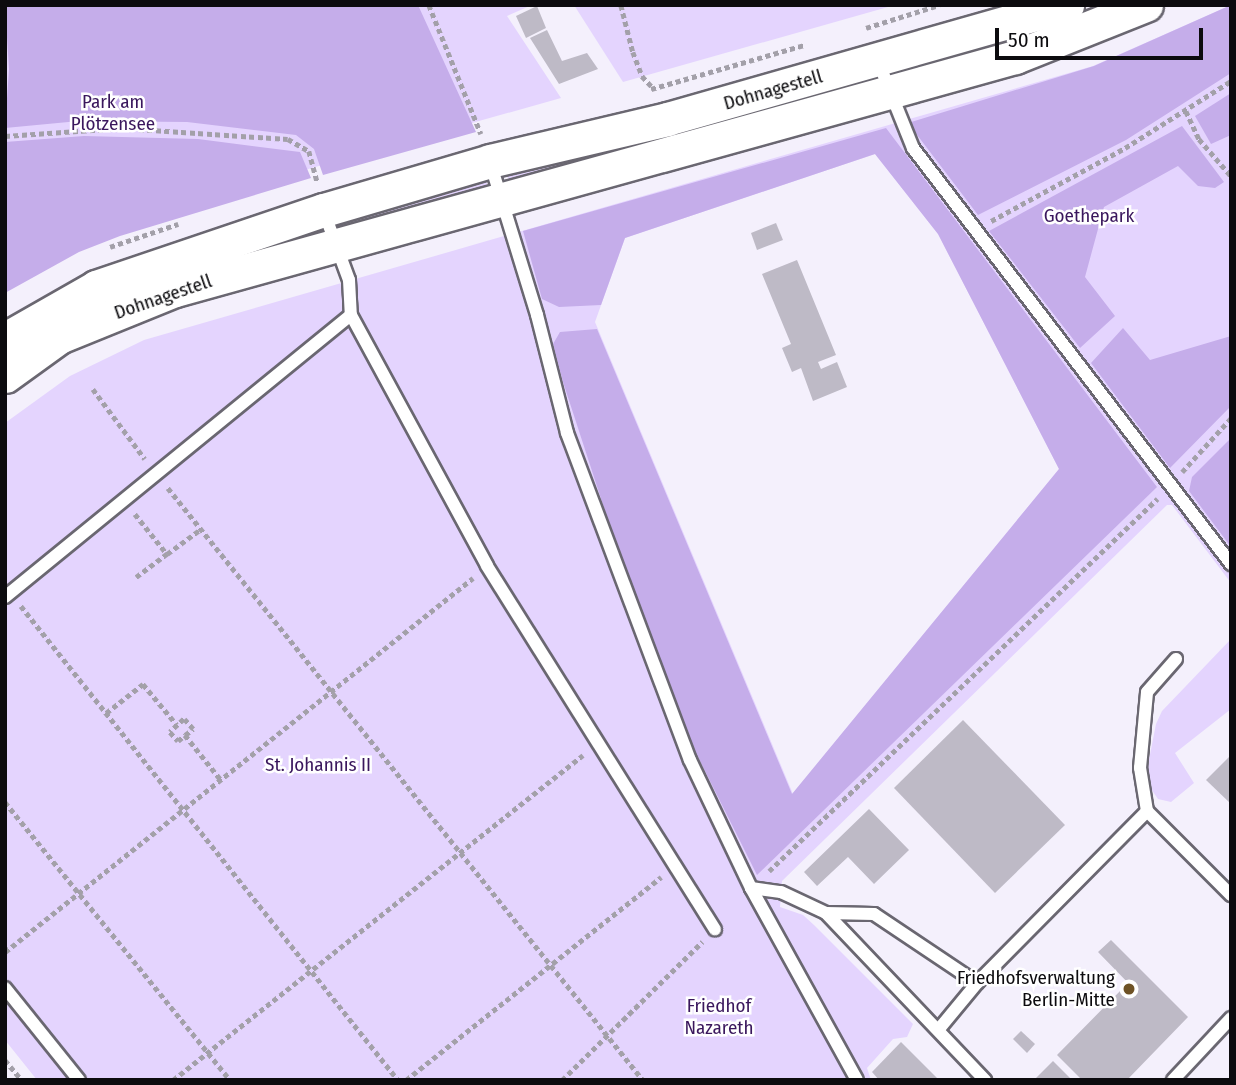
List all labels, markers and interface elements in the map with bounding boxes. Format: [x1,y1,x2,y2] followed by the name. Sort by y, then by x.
[998,14,1206,58] scale bar
[1008,27,1050,53] text: 50 m
[721,65,825,115] street label: Dohnagestell
[71,91,155,135] park label: Park am Plötzensee
[1044,205,1134,227] park label: Goethepark
[111,270,215,324] street label: Dohnagestell
[265,754,371,776] park label: St. Johannis II
[957,967,1115,1011] place label: Friedhofsverwaltung Berlin-Mitte
[1121,981,1137,997] marker: Friedhofsverwaltung Berlin-Mitte
[684,995,754,1039] park label: Friedhof Nazareth

